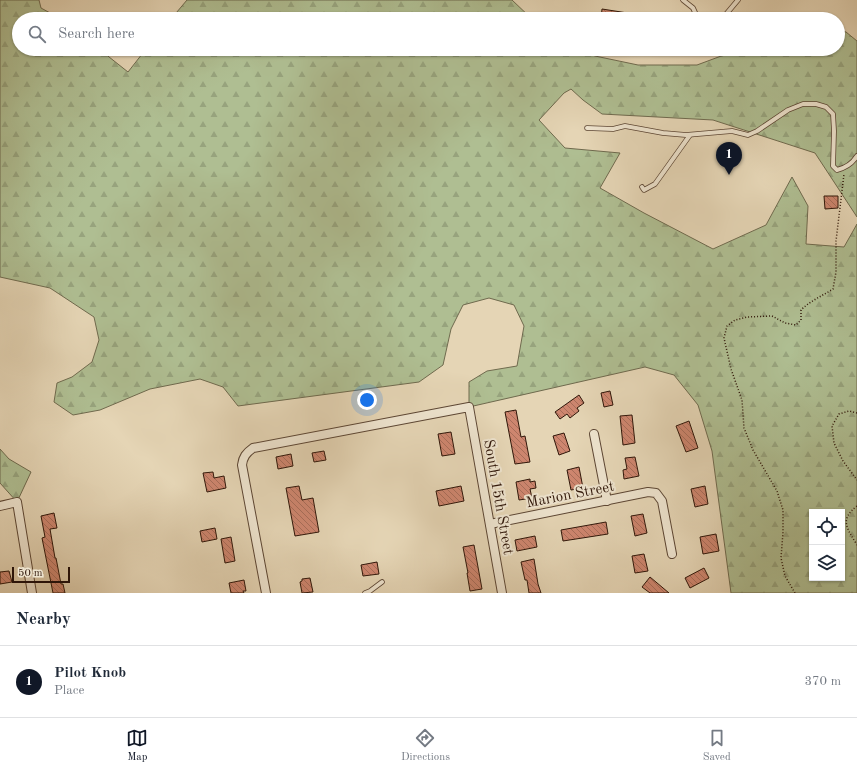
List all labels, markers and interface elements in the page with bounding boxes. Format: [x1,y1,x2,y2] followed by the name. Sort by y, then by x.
[12,12,845,56] search box
[26,23,48,45] icon: search
[58,27,135,42] text: Search here
[716,142,742,175] pin: 1
[357,390,377,410] your location
[480,438,515,556] street label: South 15th Street
[525,480,616,511] street label: Marion Street
[809,509,845,581] map controls
[809,509,845,545] button: locate
[809,545,845,581] button: layers
[12,565,70,584] scale bar
[18,568,43,579] text: 50 m
[16,611,71,628] text: Nearby
[54,666,126,681] text: Pilot Knob
[25,675,33,688] text: 1
[804,675,841,688] text: 370 m
[54,684,84,697] text: Place
[126,727,148,765] tab: Map
[401,727,450,765] tab: Directions
[703,727,731,765] tab: Saved

